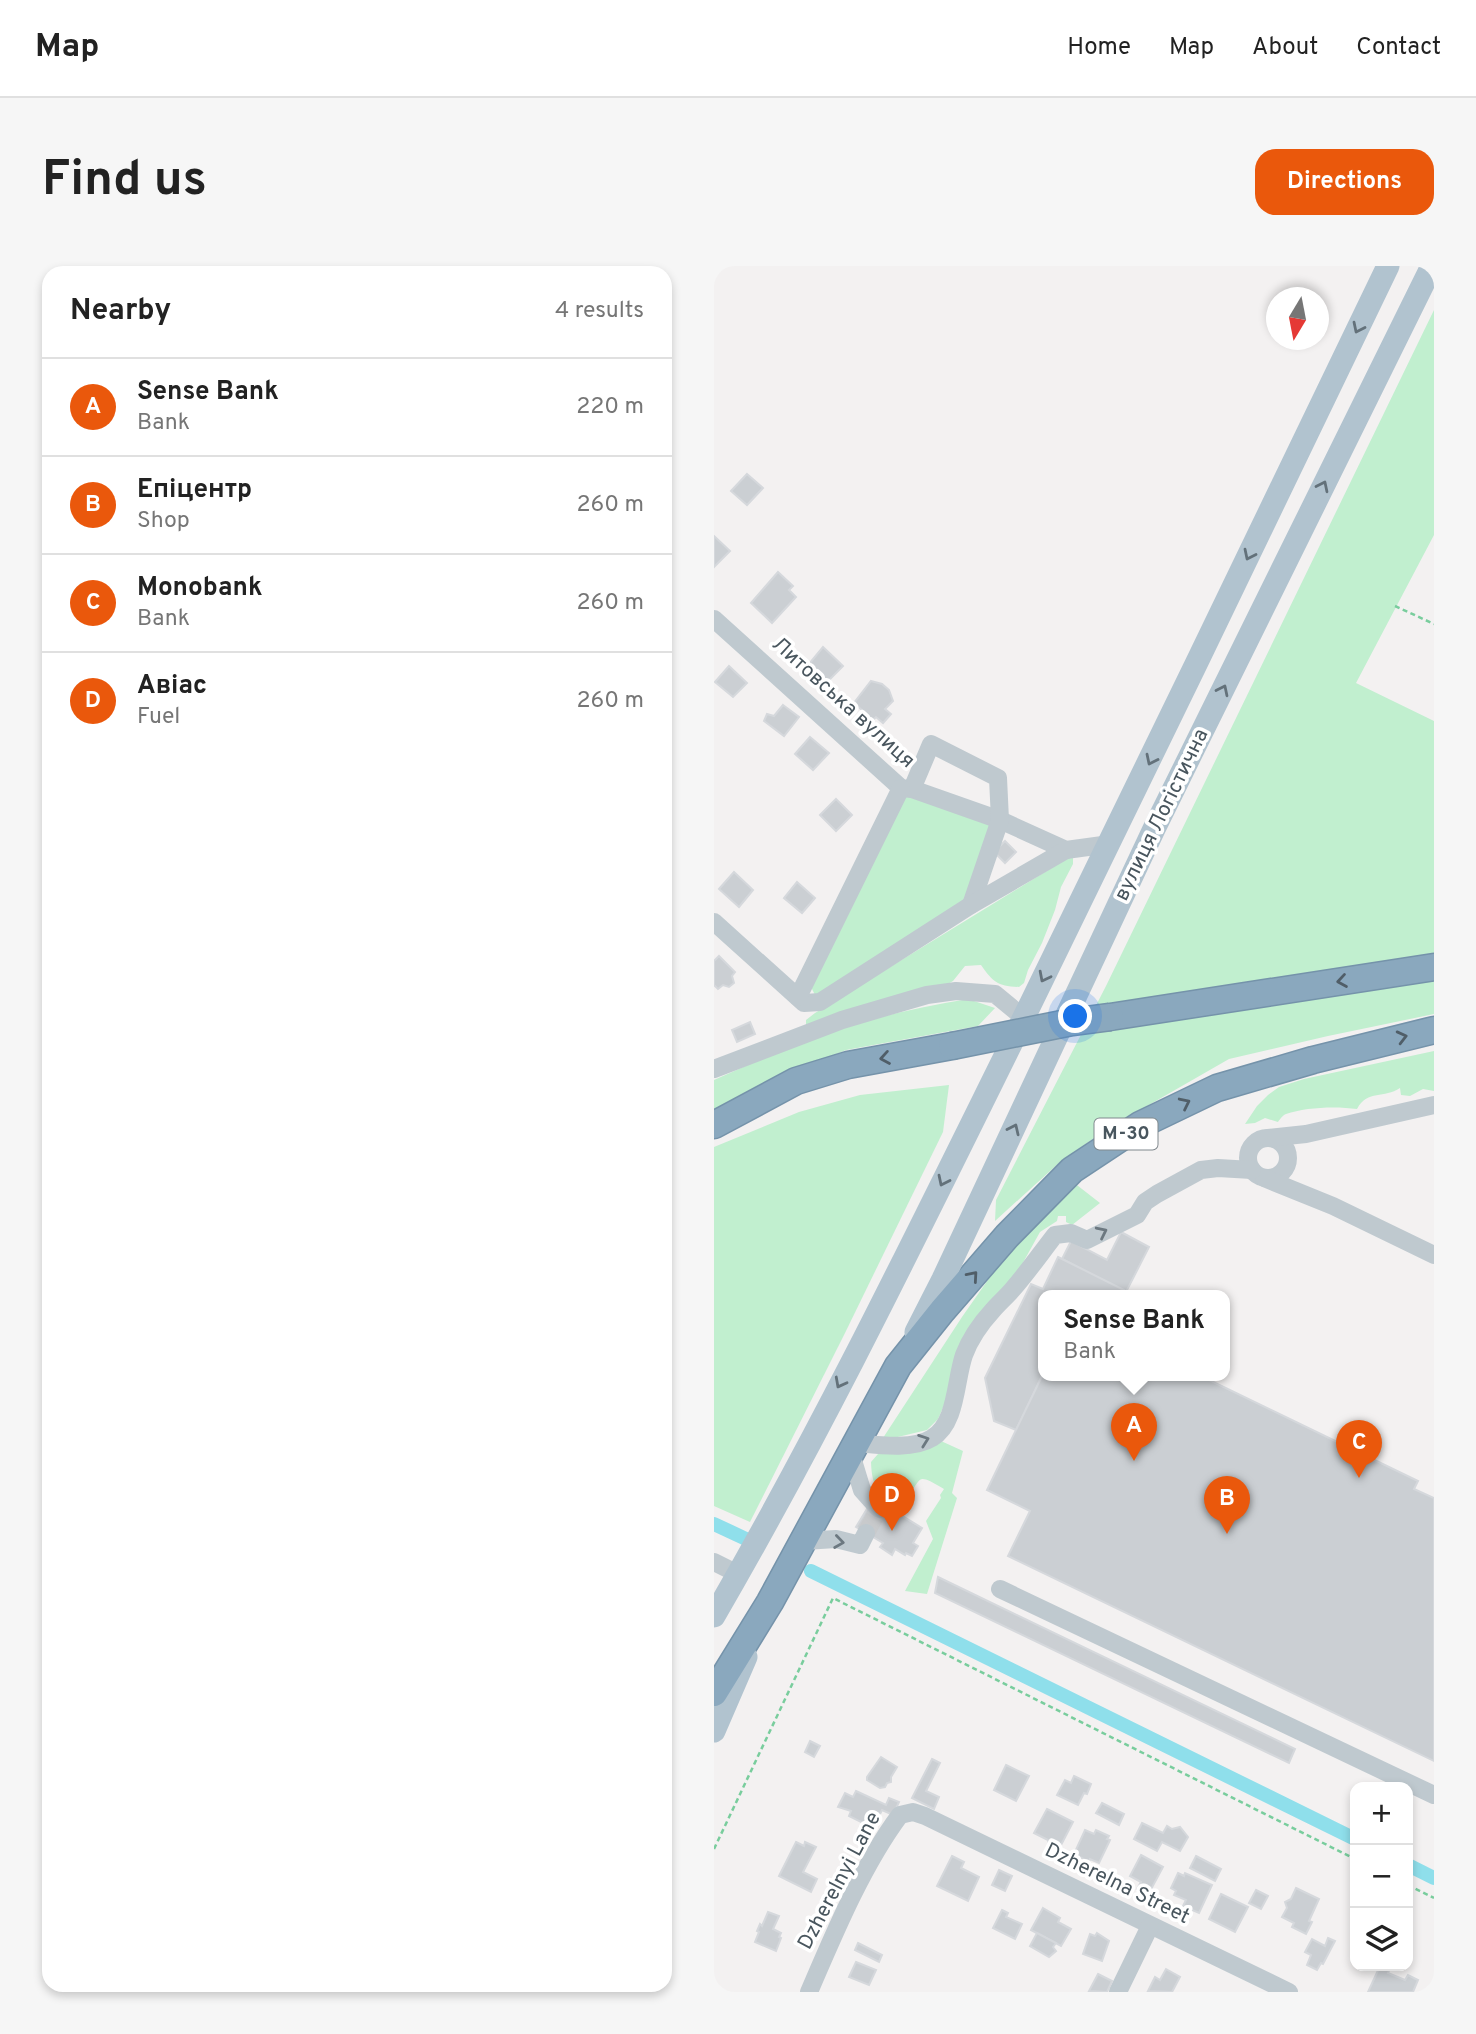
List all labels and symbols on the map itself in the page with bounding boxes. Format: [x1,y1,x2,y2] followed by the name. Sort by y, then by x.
[1266,287,1329,350] north arrow
[1353,320,1367,333] one-way arrow
[1315,481,1329,493] one-way arrow
[1244,548,1258,560] one-way arrow
[766,631,920,775] street label: Литовська вулиця
[1214,685,1228,697] one-way arrow
[1109,725,1215,905] street label: вулиця Логістична
[1145,753,1159,765] one-way arrow
[1039,970,1053,982] one-way arrow
[1336,973,1348,988] one-way arrow
[1058,999,1092,1033] your location
[1396,1031,1408,1045] one-way arrow
[879,1050,891,1065] one-way arrow
[1178,1098,1190,1112] one-way arrow
[1094,1118,1158,1150] road number: М-30
[1006,1124,1020,1136] one-way arrow
[938,1174,952,1186] one-way arrow
[1095,1227,1107,1241] one-way arrow
[964,1271,977,1284] one-way arrow
[834,1376,848,1388] one-way arrow
[1111,1403,1157,1461] pin: A
[1336,1420,1382,1478] pin: C
[917,1434,929,1448] one-way arrow
[869,1473,915,1531] pin: D
[1204,1476,1250,1534] pin: B
[833,1534,845,1549] one-way arrow
[792,1807,888,1955] street label: Dzherelnyi Lane
[1040,1837,1194,1931] street label: Dzherelna Street

